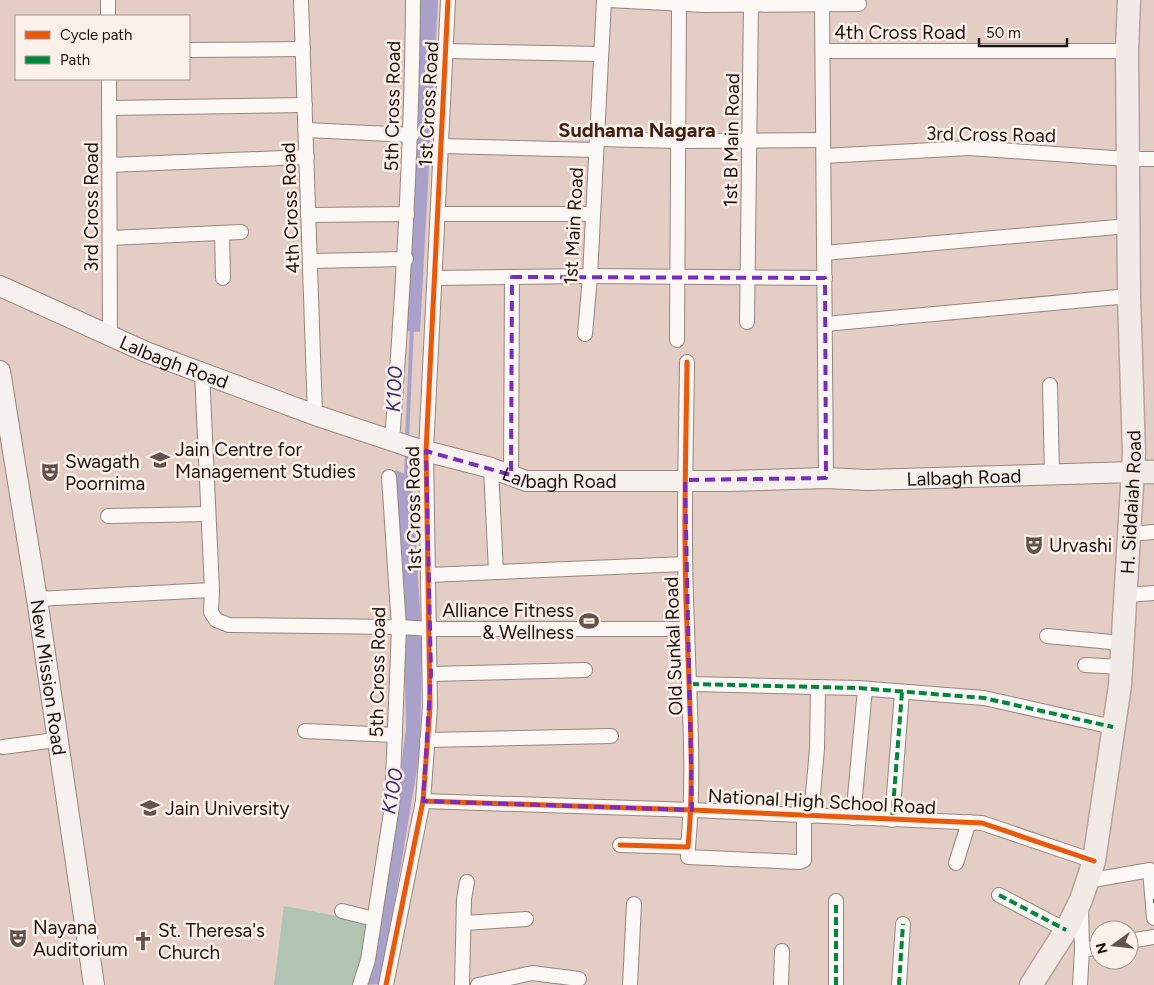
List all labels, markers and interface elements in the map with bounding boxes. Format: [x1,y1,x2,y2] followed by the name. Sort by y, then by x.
[15,15,190,80] legend
[979,15,1066,47] scale bar
[834,21,966,44] street label: 4th Cross Road
[986,24,1021,42] text: 50 m
[60,26,132,44] text: Cycle path
[380,40,405,172] street label: 5th Cross Road
[414,41,443,167] street label: 1st Cross Road
[60,51,90,69] text: Path
[719,73,744,207] street label: 1st B Main Road
[558,118,716,142] district label: Sudhama Nagara
[926,122,1056,147] street label: 3rd Cross Road
[80,142,103,272] street label: 3rd Cross Road
[277,142,304,274] street label: 4th Cross Road
[559,167,588,285] street label: 1st Main Road
[116,331,232,394] street label: Lalbagh Road
[381,365,407,413] water label: K100
[1116,430,1146,575] street label: H. Siddaiah Road
[175,438,356,483] place label: Jain Centre for Management Studies
[401,446,426,572] street label: 1st Cross Road
[149,449,171,471] school or university icon: Jain Centre for Management Studies
[65,450,145,495] place label: Swagath Poornima
[39,461,61,483] theatre icon: Swagath Poornima
[499,462,617,493] street label: Lalbagh Road
[906,464,1022,491] street label: Lalbagh Road
[1023,534,1045,556] theatre icon: Urvashi
[1049,534,1112,557] place label: Urvashi
[660,576,687,716] street label: Old Sunkal Road
[25,598,71,757] street label: New Mission Road
[442,599,574,644] place label: Alliance Fitness & Wellness
[365,606,390,738] street label: 5th Cross Road
[578,610,600,632] sports icon: Alliance Fitness & Wellness
[376,766,408,816] water label: K100
[707,784,937,819] street label: National High School Road
[139,797,161,819] school or university icon: Jain University
[165,797,290,820] place label: Jain University
[33,916,128,961] place label: Nayana Auditorium
[158,919,265,964] place label: St. Theresa's Church
[1089,920,1139,970] north arrow
[7,927,29,949] theatre icon: Nayana Auditorium
[132,930,154,952] church icon: St. Theresa's Church
[1092,941,1112,956] text: N

